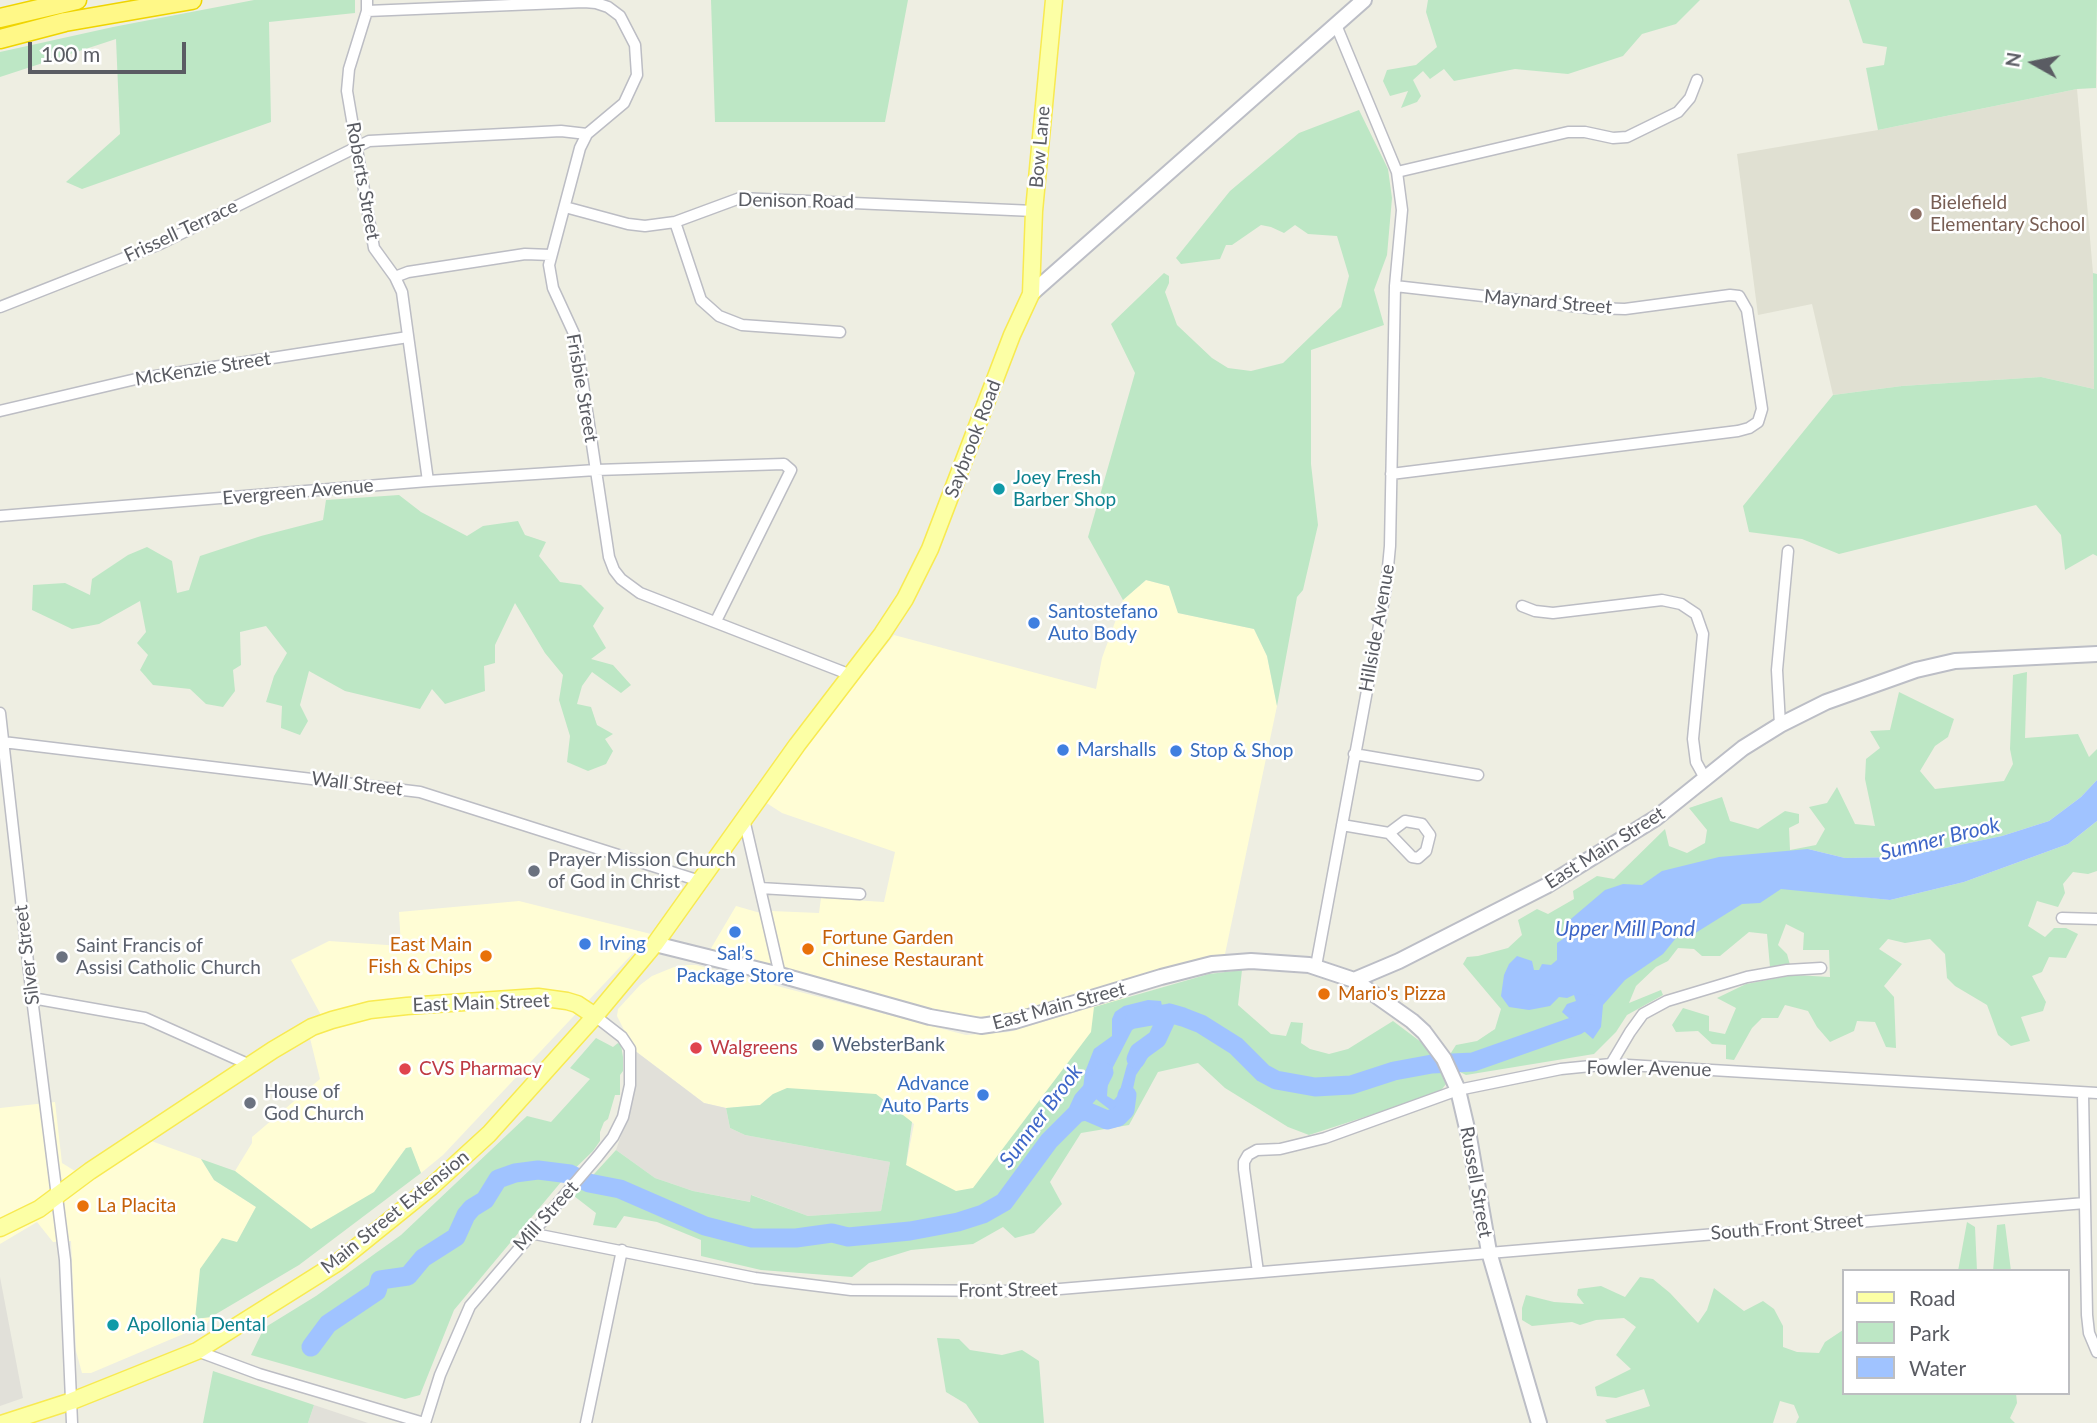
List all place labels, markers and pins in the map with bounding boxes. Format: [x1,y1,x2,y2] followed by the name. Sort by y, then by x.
[1930,192,2085,236] place label: Bielefield Elementary School
[1908,206,1924,222] marker: Bielefield Elementary School
[1013,467,1116,511] place label: Joey Fresh Barber Shop
[991,481,1007,497] marker: Joey Fresh Barber Shop
[1048,601,1158,645] place label: Santostefano Auto Body
[1026,615,1042,631] marker: Santostefano Auto Body
[1077,739,1156,761] place label: Marshalls
[1190,740,1293,762] place label: Stop & Shop
[1055,742,1071,758] marker: Marshalls
[1168,743,1184,759] marker: Stop & Shop
[548,849,736,893] place label: Prayer Mission Church of God in Christ
[526,863,542,879] marker: Prayer Mission Church of God in Christ
[727,924,743,940] marker: Sal’s Package Store
[822,927,983,971] place label: Fortune Garden Chinese Restaurant
[599,933,646,955] place label: Irving
[368,934,472,978] place label: East Main Fish & Chips
[76,935,261,979] place label: Saint Francis of Assisi Catholic Church
[577,936,593,952] marker: Irving
[800,941,816,957] marker: Fortune Garden Chinese Restaurant
[676,943,794,987] place label: Sal’s Package Store
[478,948,494,964] marker: East Main Fish & Chips
[54,949,70,965] marker: Saint Francis of Assisi Catholic Church
[1338,983,1446,1005] place label: Mario's Pizza
[1316,986,1332,1002] marker: Mario's Pizza
[832,1034,945,1056] place label: WebsterBank
[710,1037,798,1059] place label: Walgreens
[810,1037,826,1053] marker: WebsterBank
[688,1040,704,1056] marker: Walgreens
[419,1058,542,1080] place label: CVS Pharmacy
[397,1061,413,1077] marker: CVS Pharmacy
[881,1073,969,1117] place label: Advance Auto Parts
[264,1081,364,1125] place label: House of God Church
[975,1087,991,1103] marker: Advance Auto Parts
[242,1095,258,1111] marker: House of God Church
[97,1195,176,1217] place label: La Placita
[75,1198,91,1214] marker: La Placita
[127,1314,266,1336] place label: Apollonia Dental
[105,1317,121,1333] marker: Apollonia Dental

